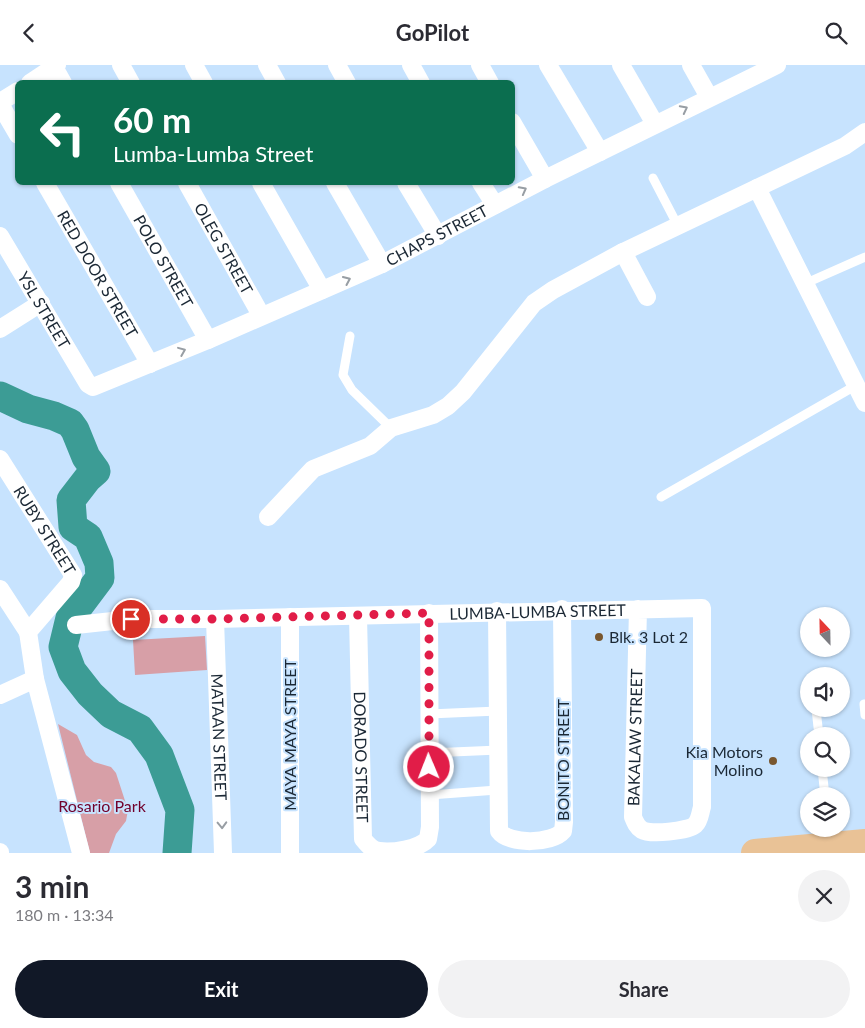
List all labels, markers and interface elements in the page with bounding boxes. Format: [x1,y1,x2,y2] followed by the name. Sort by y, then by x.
[15,19,43,47] icon: back
[396,19,469,46] text: GoPilot
[822,19,850,47] icon: search
[113,98,191,140] text: 60 m
[30,100,95,165] icon: left
[679,105,688,115] one-way arrow
[113,140,313,167] text: Lumba-Lumba Street
[518,186,527,196] one-way arrow
[191,199,258,298] street label: OLEG STREET
[382,200,491,269] street label: CHAPS STREET
[54,207,143,341] street label: RED DOOR STREET
[130,211,198,311] street label: POLO STREET
[14,268,75,352] street label: YSL STREET
[342,275,351,286] one-way arrow
[177,347,186,357] one-way arrow
[10,482,80,578] street label: RUBY STREET
[110,598,152,640] pin
[449,600,627,623] street label: LUMBA-LUMBA STREET
[117,605,145,633] icon: arrive
[800,607,850,657] north arrow
[800,607,850,837] map controls
[609,627,688,646] place label: Blk. 3 Lot 2
[593,631,605,643] marker: Blk. 3 Lot 2
[280,659,299,811] street label: MAYA MAYA STREET
[800,667,850,717] button: sound
[623,668,646,806] street label: BAKALAW STREET
[208,673,231,801] street label: MATAAN STREET
[351,691,373,823] street label: DORADO STREET
[553,699,572,821] street label: BONITO STREET
[800,727,850,777] button: search
[402,740,454,792] position arrow
[686,742,763,779] place label: Kia Motors Molino
[767,755,779,767] marker: Kia Motors Molino
[800,787,850,837] button: layers
[58,796,147,815] park label: Rosario Park
[216,822,227,830] one-way arrow
[15,868,89,904] text: 3 min
[798,870,850,922] button: close
[15,905,114,924] text: 180 m · 13:34
[15,960,428,1018] button: Exit
[438,960,850,1018] button: Share

